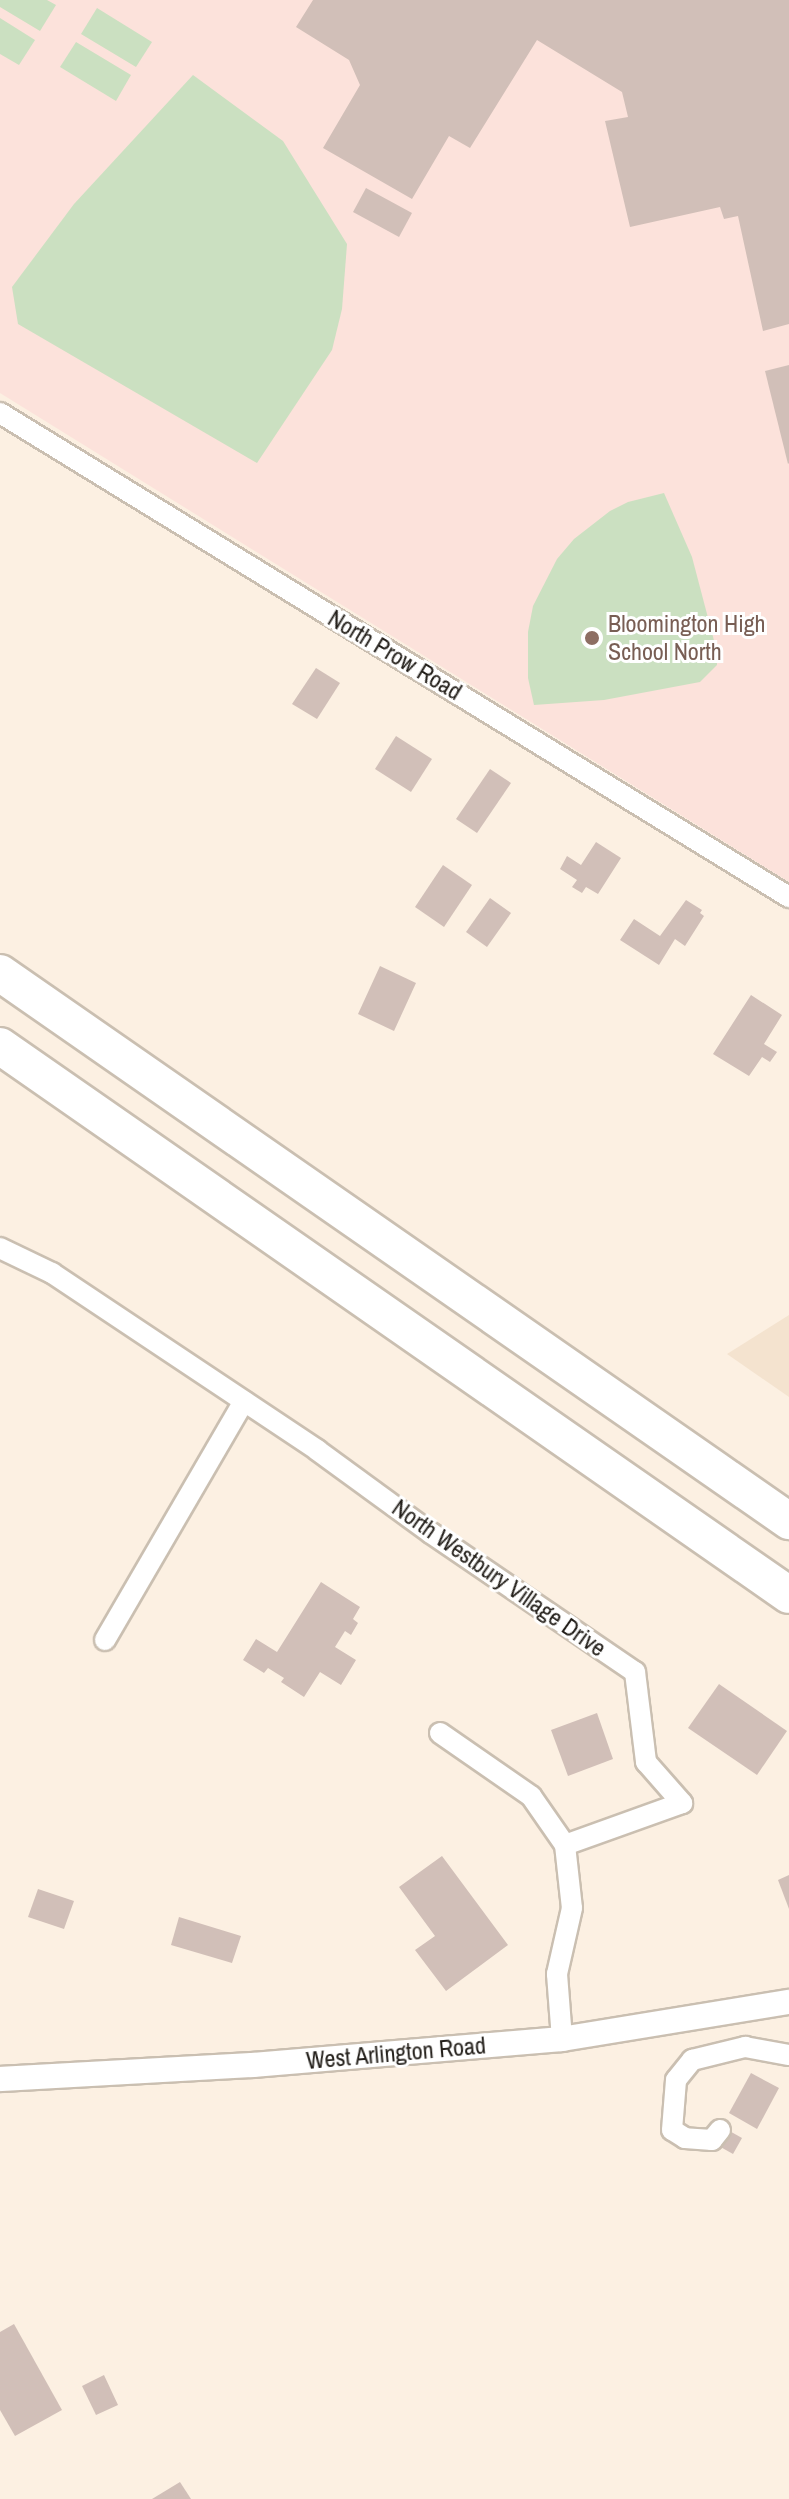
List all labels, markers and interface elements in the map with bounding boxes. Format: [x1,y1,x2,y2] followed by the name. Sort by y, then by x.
[323,604,467,706] street label: North Prow Road
[608,610,766,666] place label: Bloomington High School North
[583,629,601,647] marker: Bloomington High School North
[387,1493,611,1663] street label: North Westbury Village Drive
[304,2031,488,2075] street label: West Arlington Road

